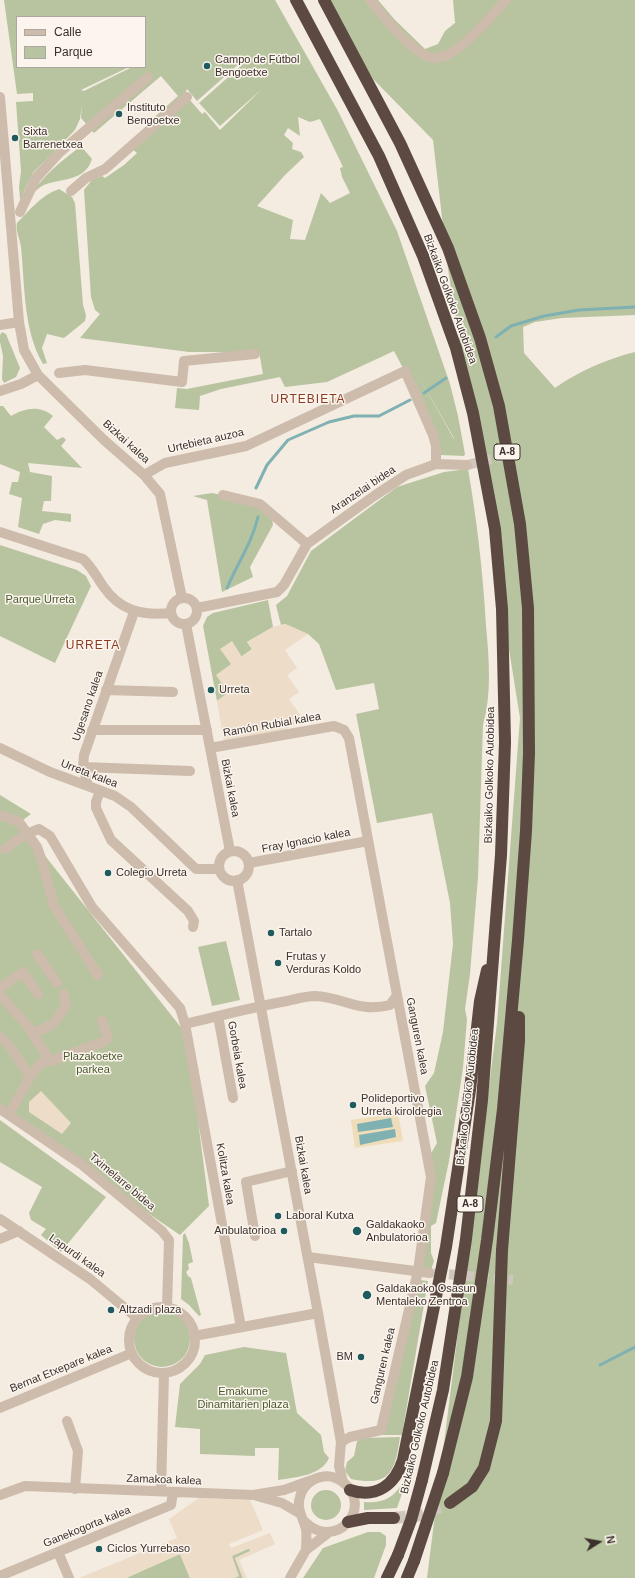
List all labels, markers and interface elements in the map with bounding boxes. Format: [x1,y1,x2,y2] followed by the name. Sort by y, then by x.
[16,16,146,68] legend
[54,25,81,39] text: Calle
[54,45,93,59] text: Parque
[215,53,299,79] place label: Campo de Fútbol Bengoetxe
[202,61,212,71] marker: Campo de Fútbol Bengoetxe
[127,101,180,127] place label: Instituto Bengoetxe
[114,109,124,119] marker: Instituto Bengoetxe
[23,125,83,151] place label: Sixta Barrenetxea
[10,133,20,143] marker: Sixta Barrenetxea
[420,232,480,366] street label: Bizkaiko Golkoko Autobidea
[270,393,346,407] district label: URTEBIETA
[100,417,152,467] street label: Bizkai kalea
[167,426,245,456] street label: Urtebieta auzoa
[494,444,520,460] road number: A-8
[328,463,398,517] street label: Aranzelai bidea
[5,593,75,607] park label: Parque Urreta
[66,639,120,653] district label: URRETA
[70,669,106,743] street label: Ugesano kalea
[219,683,250,697] place label: Urreta
[206,685,216,695] marker: Urreta
[482,706,498,844] street label: Bizkaiko Golkoko Autobidea
[222,710,322,740] street label: Ramón Rubial kalea
[59,757,119,791] street label: Urreta kalea
[218,758,242,818] street label: Bizkai kalea
[261,826,351,856] street label: Fray Ignacio kalea
[116,866,187,880] place label: Colegio Urreta
[103,868,113,878] marker: Colegio Urreta
[279,926,312,940] place label: Tartalo
[266,928,276,938] marker: Tartalo
[286,950,361,976] place label: Frutas y Verduras Koldo
[273,958,283,968] marker: Frutas y Verduras Koldo
[403,996,431,1076] street label: Ganguren kalea
[225,1020,249,1090] street label: Gorbeia kalea
[454,1028,482,1166] street label: Bizkaiko Golkoko Autobidea
[63,1050,123,1076] park label: Plazakoetxe parkea
[361,1092,442,1118] place label: Polideportivo Urreta kiroldegia
[348,1100,358,1110] marker: Polideportivo Urreta kiroldegia
[291,1135,315,1195] street label: Bizkai kalea
[213,1142,237,1206] street label: Kolitza kalea
[86,1151,158,1213] street label: Tximelarre bidea
[457,1196,483,1212] road number: A-8
[286,1209,354,1223] place label: Laboral Kutxa
[273,1211,283,1221] marker: Laboral Kutxa
[366,1218,428,1244] place label: Galdakaoko Anbulatorioa
[214,1224,276,1238] place label: Anbulatorioa
[351,1225,363,1237] marker: Galdakaoko Anbulatorioa
[279,1226,289,1236] marker: Anbulatorioa
[46,1232,108,1280] street label: Lapurdi kalea
[376,1282,476,1308] place label: Galdakaoko Osasun Mentaleko Zentroa
[361,1289,373,1301] marker: Galdakaoko Osasun Mentaleko Zentroa
[119,1303,181,1317] place label: Altzadi plaza
[106,1305,116,1315] marker: Altzadi plaza
[368,1326,398,1406] street label: Ganguren kalea
[8,1342,114,1396] street label: Bernat Etxepare kalea
[336,1350,353,1364] place label: BM
[356,1352,366,1362] marker: BM
[398,1359,442,1495] street label: Bizkaiko Golkoko Autobidea
[197,1385,289,1411] park label: Emakume Dinamitarien plaza
[126,1472,202,1488] street label: Zamakoa kalea
[41,1503,133,1551] street label: Ganekogorta kalea
[579,1522,619,1562] north arrow
[604,1535,617,1545] text: N
[107,1542,190,1556] place label: Ciclos Yurrebaso
[94,1544,104,1554] marker: Ciclos Yurrebaso

